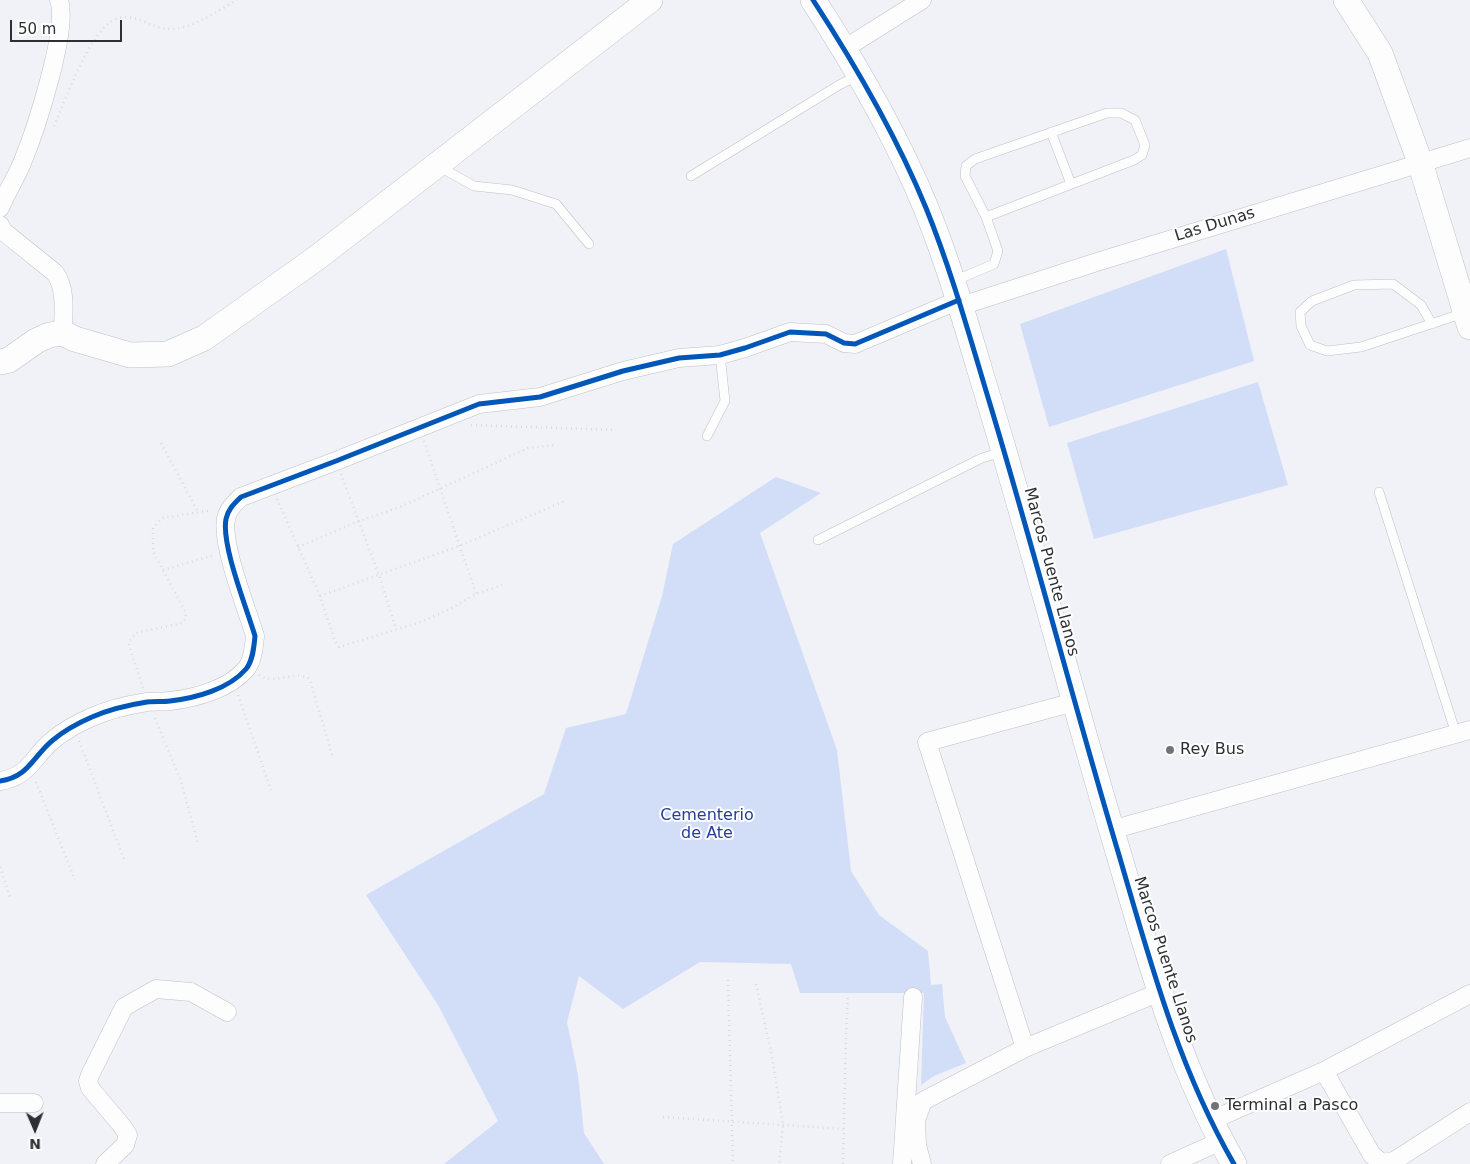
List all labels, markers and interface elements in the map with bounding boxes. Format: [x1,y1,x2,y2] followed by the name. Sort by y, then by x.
[12,10,125,42] scale bar
[18,20,56,38] text: 50 m
[1173,204,1257,246] street label: Las Dunas
[1019,485,1083,659] street label: Marcos Puente Llanos
[1180,740,1244,760] place label: Rey Bus
[1164,744,1176,756] marker: Rey Bus
[660,806,754,844] park label: Cementerio de Ate
[1129,874,1201,1046] street label: Marcos Puente Llanos
[1225,1096,1358,1116] place label: Terminal a Pasco
[1209,1100,1221,1112] marker: Terminal a Pasco
[10,1104,60,1154] north arrow
[29,1136,41,1152] text: N

